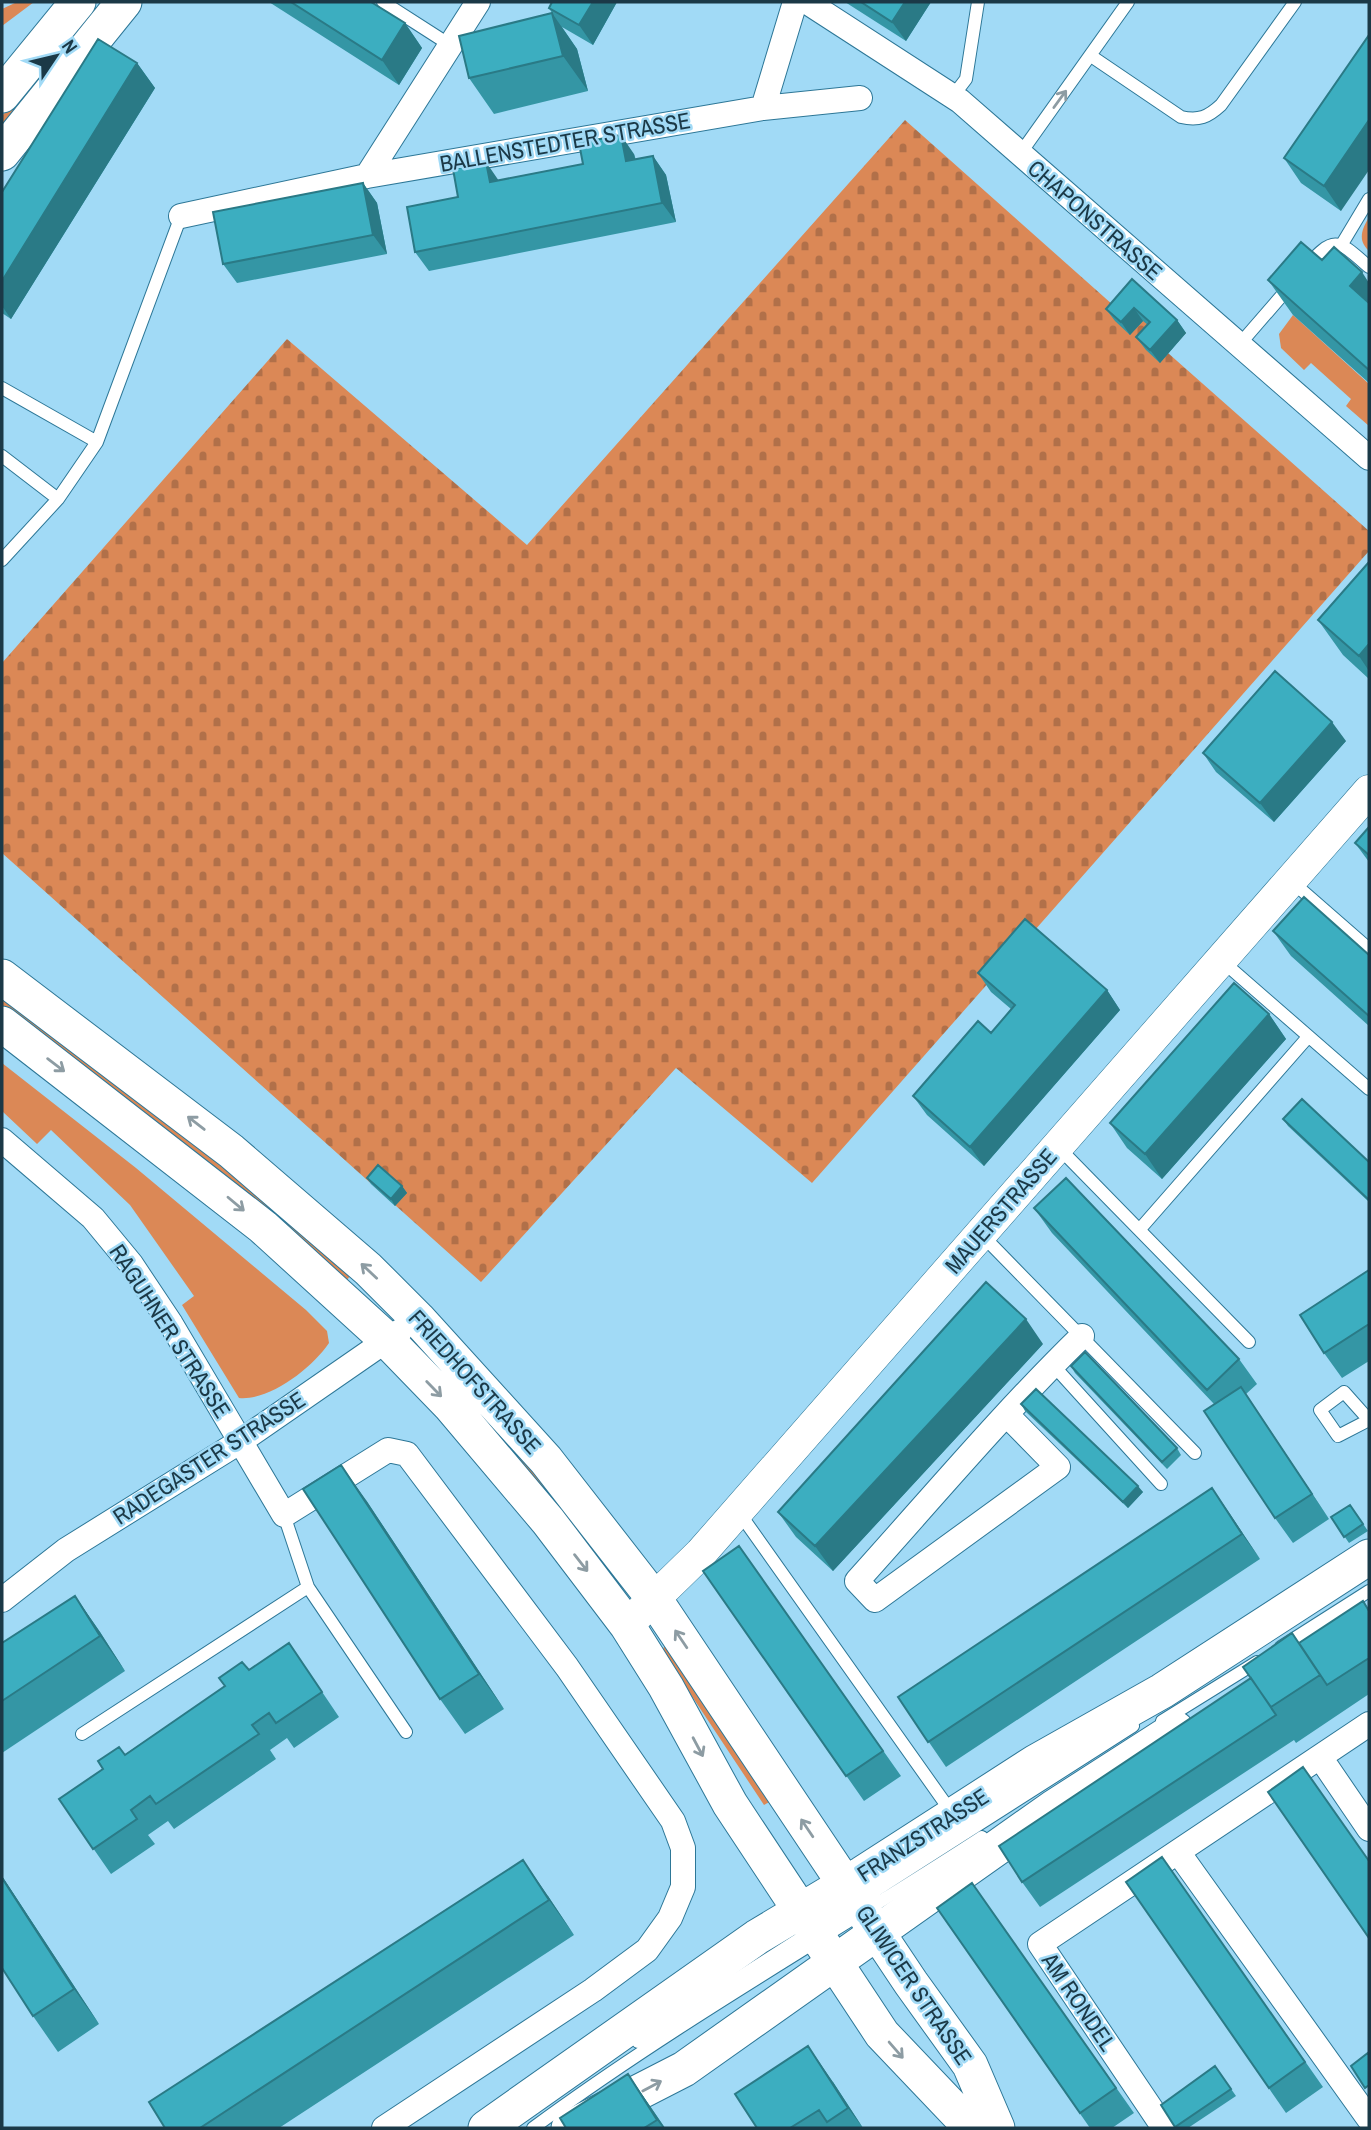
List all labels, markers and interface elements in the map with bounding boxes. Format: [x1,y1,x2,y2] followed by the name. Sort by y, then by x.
[21,21,91,91] north arrow
[56,34,84,58] text: N
[1052,89,1067,108] one-way arrow
[437,104,693,179] street label: BALLENSTEDTER STRASSE
[1021,153,1169,287] street label: CHAPONSTRASSE
[47,1057,65,1072] one-way arrow
[188,1116,206,1131] one-way arrow
[938,1142,1064,1280] street label: MAUERSTRASSE
[226,1197,244,1212] one-way arrow
[103,1238,238,1424] street label: RAGUHNER STRASSE
[360,1263,378,1279] one-way arrow
[402,1303,549,1461] street label: FRIEDHOFSTRASSE
[426,1380,443,1397] one-way arrow
[107,1384,311,1531] street label: RADEGASTER STRASSE
[573,1553,589,1571] one-way arrow
[674,1630,688,1649] one-way arrow
[692,1736,705,1757] one-way arrow
[851,1780,994,1889] street label: FRANZSTRASSE
[800,1819,814,1838] one-way arrow
[849,1899,979,2071] street label: GLIWICER STRASSE
[1035,1946,1124,2057] street label: AM RONDEL
[888,2041,904,2059] one-way arrow
[641,2079,662,2092] one-way arrow

